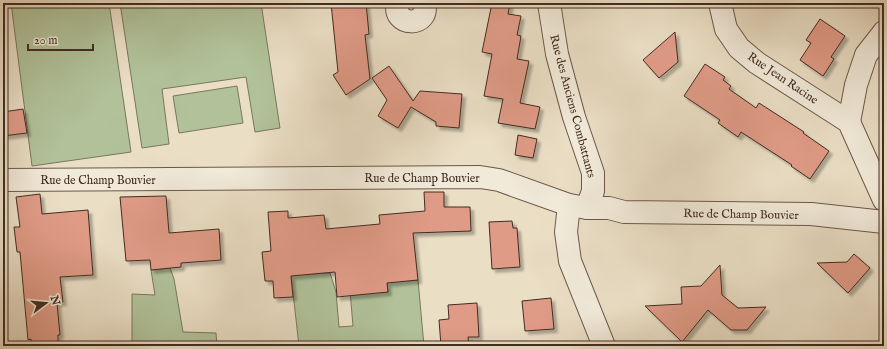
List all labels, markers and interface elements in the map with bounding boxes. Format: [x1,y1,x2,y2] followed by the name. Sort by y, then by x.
[28,26,93,52] scale bar
[34,33,57,48] text: 20 m
[546,33,599,179] street label: Rue des Anciens Combattants
[744,49,821,109] street label: Rue Jean Racine
[364,171,480,187] street label: Rue de Champ Bouvier
[40,173,156,189] street label: Rue de Champ Bouvier
[683,206,799,224] street label: Rue de Champ Bouvier
[26,283,66,323] north arrow
[46,293,63,307] text: N

